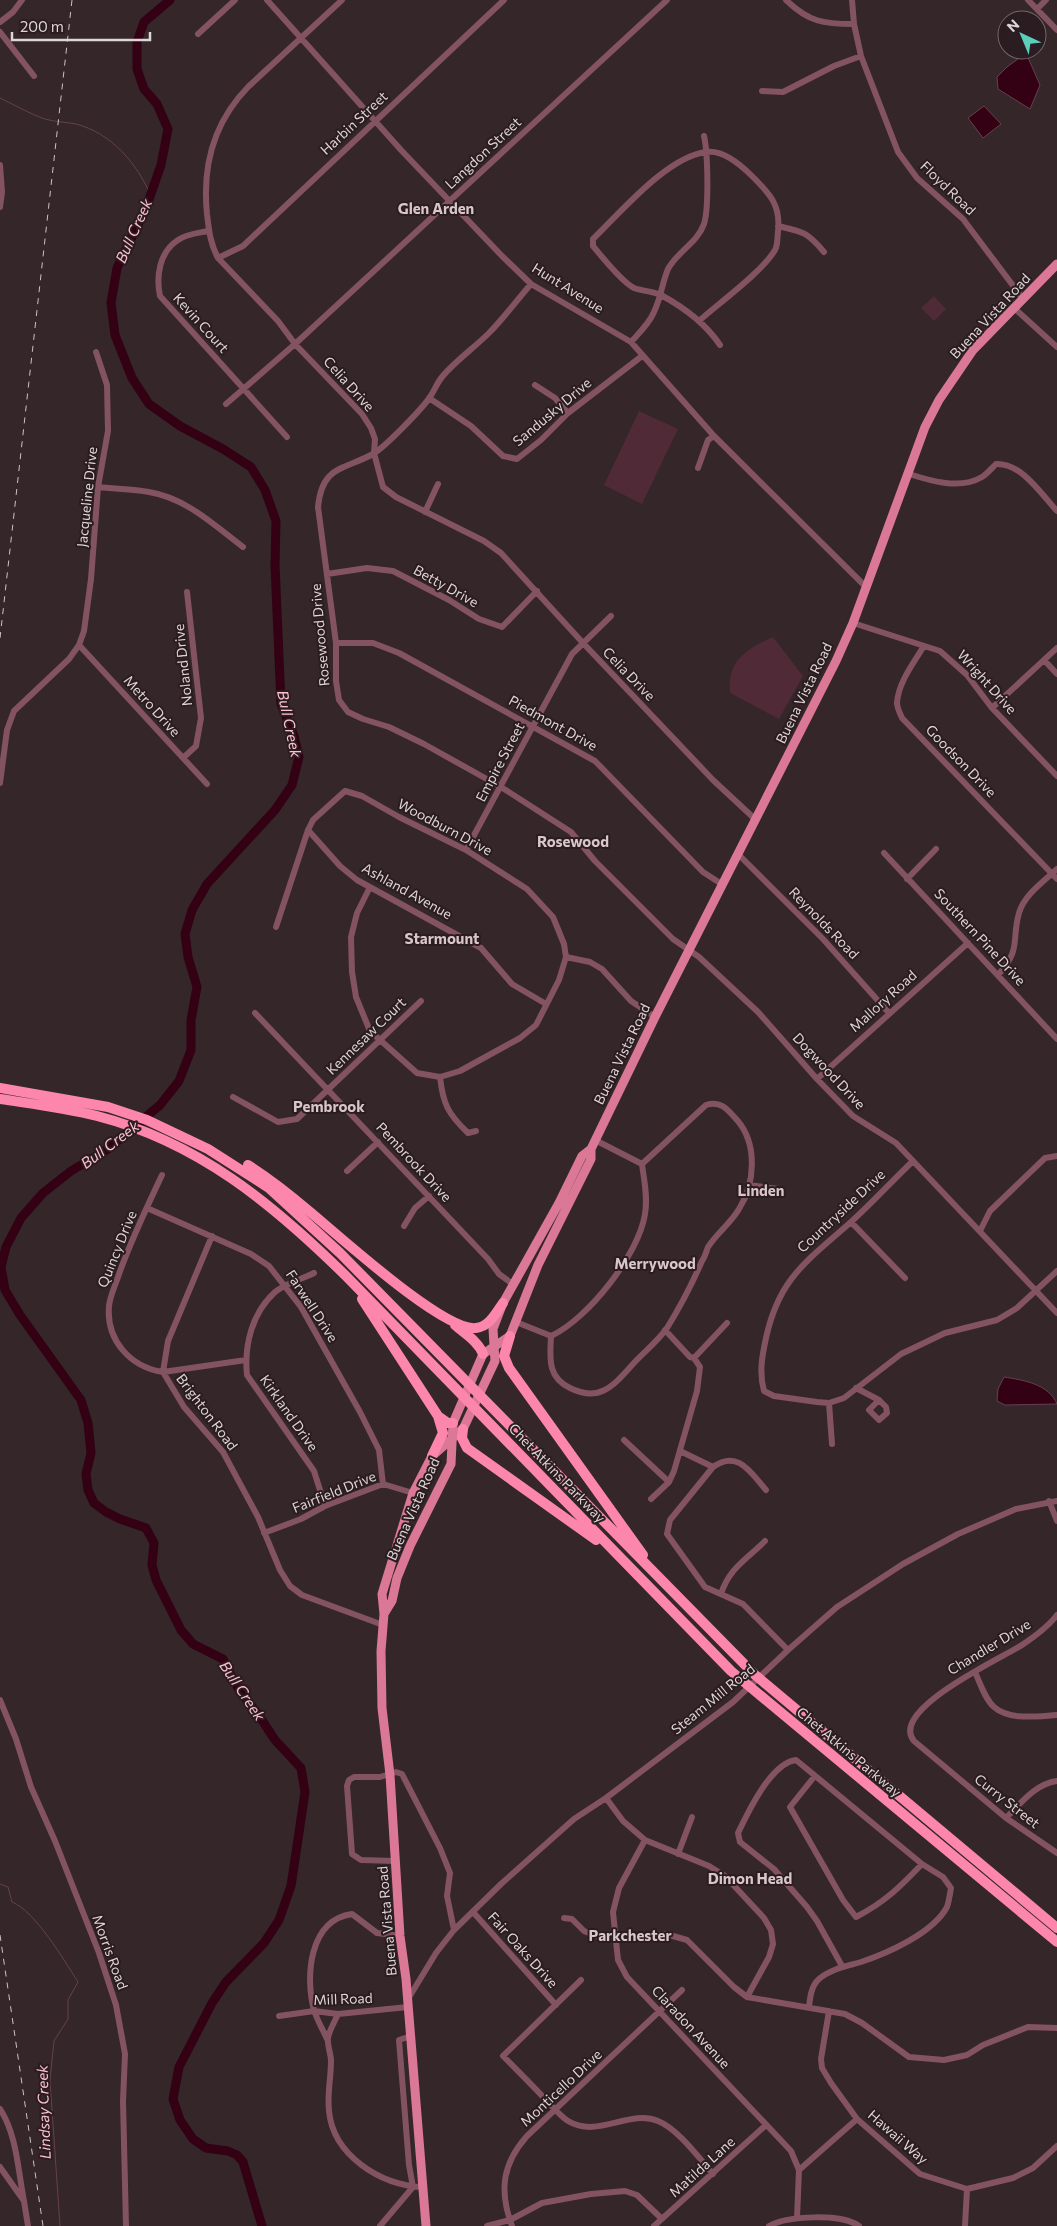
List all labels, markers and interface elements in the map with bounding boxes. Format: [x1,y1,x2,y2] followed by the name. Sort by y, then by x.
[12,10,150,42] scale bar
[997,10,1047,60] north arrow
[1003,16,1022,35] text: N
[20,17,64,35] text: 200 m
[317,87,391,158] street label: Harbin Street
[441,113,524,192] street label: Langdon Street
[917,157,980,218] street label: Floyd Road
[111,195,156,266] water label: Bull Creek
[398,199,474,217] district label: Glen Arden
[529,259,607,316] street label: Hunt Avenue
[946,270,1033,362] street label: Buena Vista Road
[170,289,233,356] street label: Kevin Court
[320,353,378,415] street label: Celia Drive
[509,374,594,449] street label: Sandusky Drive
[73,446,100,548] street label: Jacqueline Drive
[411,561,482,610] street label: Betty Drive
[307,583,332,687] street label: Rosewood Drive
[170,623,195,707] street label: Noland Drive
[772,640,835,746] street label: Buena Vista Road
[600,643,659,704] street label: Celia Drive
[954,646,1021,717] street label: Wright Drive
[120,672,184,740] street label: Metro Drive
[274,688,306,760] water label: Bull Creek
[506,691,601,754] street label: Piedmont Drive
[472,719,528,804] street label: Empire Street
[922,721,1000,800] street label: Goodson Drive
[395,795,495,859] street label: Woodburn Drive
[537,832,609,850] district label: Rosewood
[359,859,455,922] street label: Ashland Avenue
[786,883,863,962] street label: Reynolds Road
[931,885,1030,989] street label: Southern Pine Drive
[405,929,479,947] district label: Starmount
[846,966,920,1035] street label: Mallory Road
[322,993,409,1078] street label: Kennesaw Court
[590,1001,653,1107] street label: Buena Vista Road
[790,1029,869,1112] street label: Dogwood Drive
[293,1097,365,1115] district label: Pembrook
[77,1116,143,1172] water label: Bull Creek
[373,1118,456,1205] street label: Pembrook Drive
[793,1165,888,1256] street label: Countryside Drive
[738,1181,784,1199] district label: Linden
[93,1208,140,1290] street label: Quincy Drive
[614,1254,696,1272] district label: Merrywood
[283,1266,342,1345] street label: Farwell Drive
[173,1370,242,1453] street label: Brighton Road
[257,1371,322,1454] street label: Kirkland Drive
[506,1420,609,1526] street label: Chet Atkins Parkway
[382,1455,443,1563] street label: Buena Vista Road
[289,1467,378,1516] street label: Fairfield Drive
[944,1615,1033,1678] street label: Chandler Drive
[216,1657,270,1725] water label: Bull Creek
[667,1660,758,1738] street label: Steam Mill Road
[794,1703,905,1800] street label: Chet Atkins Parkway
[971,1770,1044,1832] street label: Curry Street
[373,1865,400,1977] street label: Buena Vista Road
[708,1869,792,1887] district label: Dimon Head
[485,1908,562,1991] street label: Fair Oaks Drive
[89,1912,132,1992] street label: Morris Road
[588,1926,672,1944] district label: Parkchester
[649,1982,734,2072] street label: Claradon Avenue
[313,1989,373,2008] street label: Mill Road
[516,2045,605,2130] street label: Monticello Drive
[32,2064,54,2160] water label: Lindsay Creek
[865,2106,932,2167] street label: Hawaii Way
[665,2133,738,2200] street label: Matilda Lane

